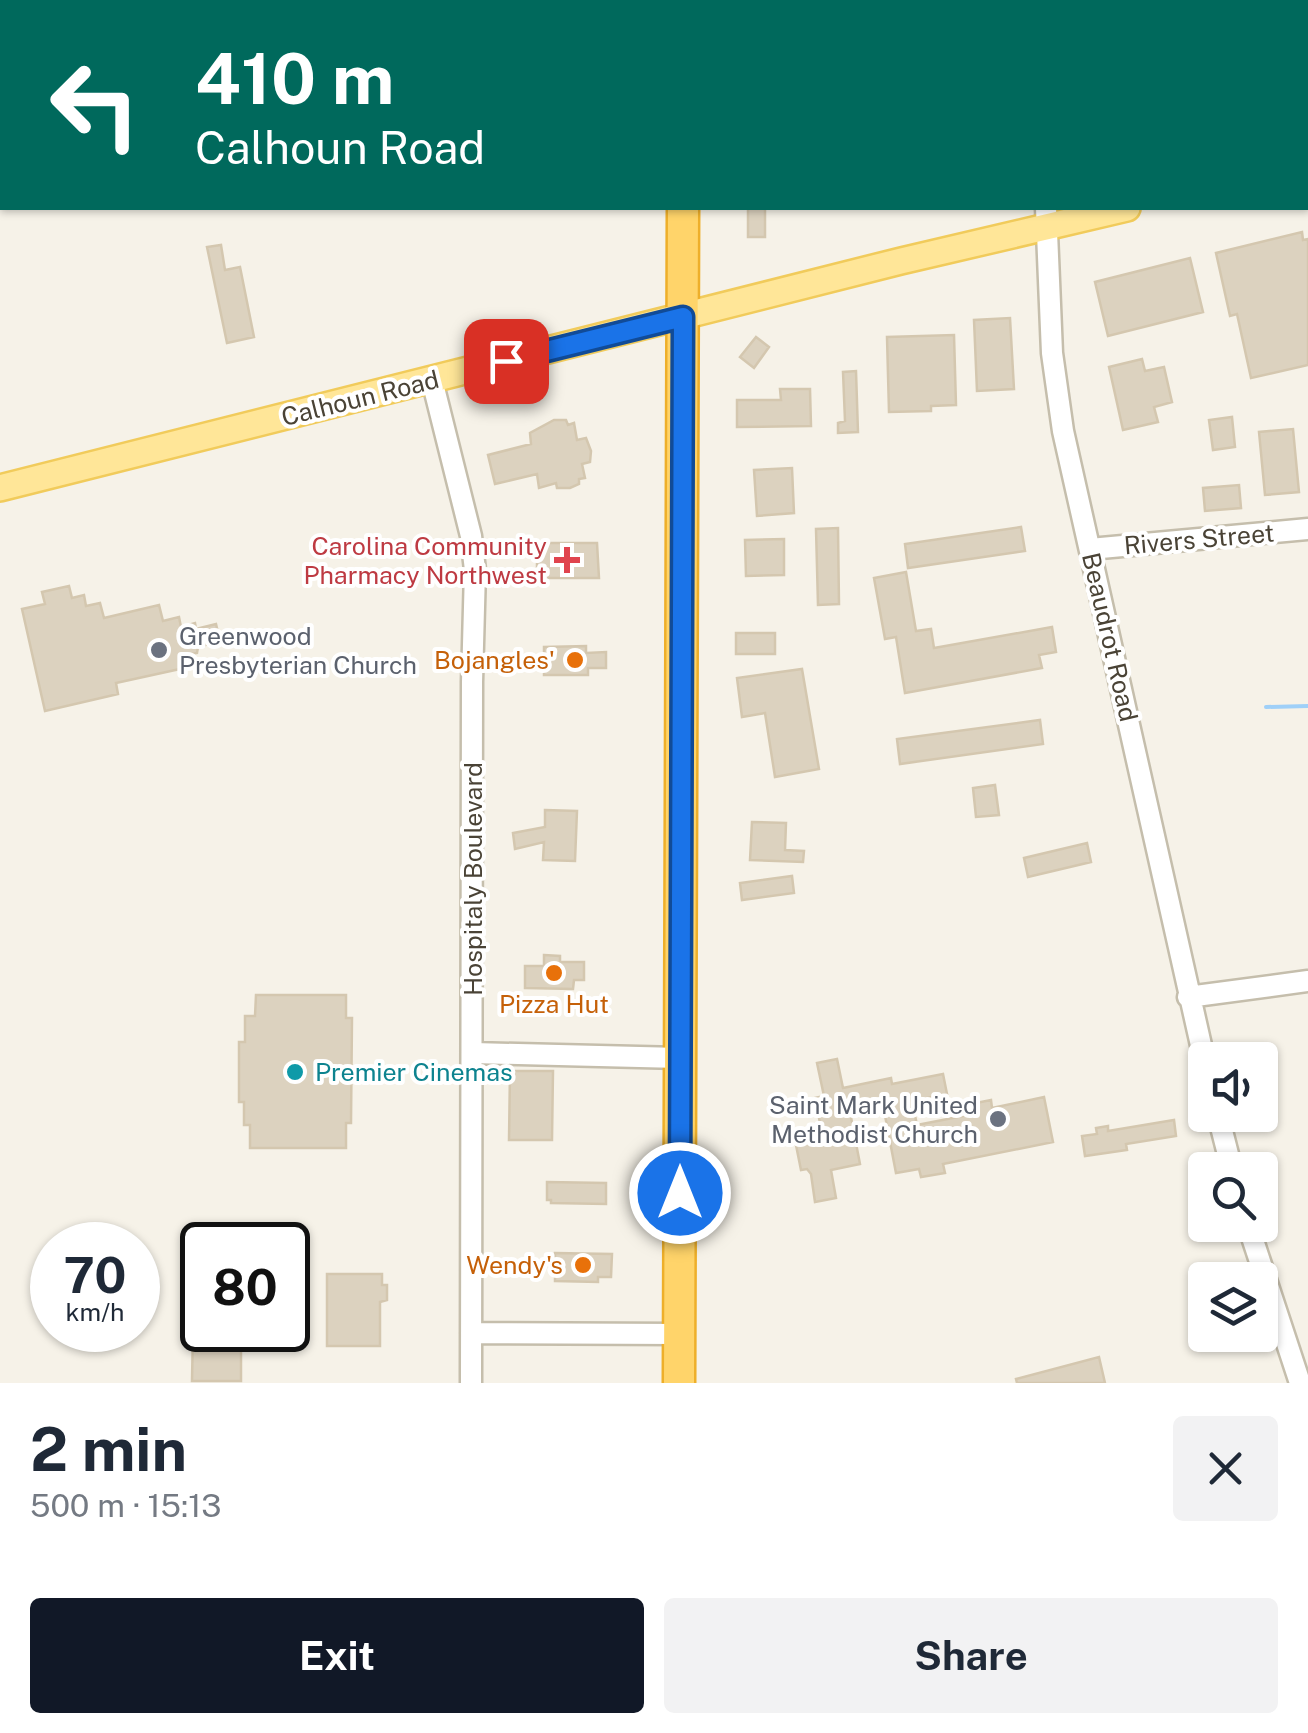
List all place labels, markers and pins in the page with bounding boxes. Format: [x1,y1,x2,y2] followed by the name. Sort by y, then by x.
[464,319,549,404] pin
[304,531,547,590] place label: Carolina Community Pharmacy Northwest
[556,549,578,571] marker: Carolina Community Pharmacy Northwest
[179,621,417,680] place label: Greenwood Presbyterian Church
[148,639,170,661] marker: Greenwood Presbyterian Church
[434,645,555,675] place label: Bojangles'
[564,649,586,671] marker: Bojangles'
[543,962,565,984] marker: Pizza Hut
[499,989,609,1019] place label: Pizza Hut
[315,1057,513,1087] place label: Premier Cinemas
[284,1061,306,1083] marker: Premier Cinemas
[769,1090,978,1149] place label: Saint Mark United Methodist Church
[987,1108,1009,1130] marker: Saint Mark United Methodist Church
[466,1250,563,1280] place label: Wendy's
[572,1254,594,1276] marker: Wendy's

